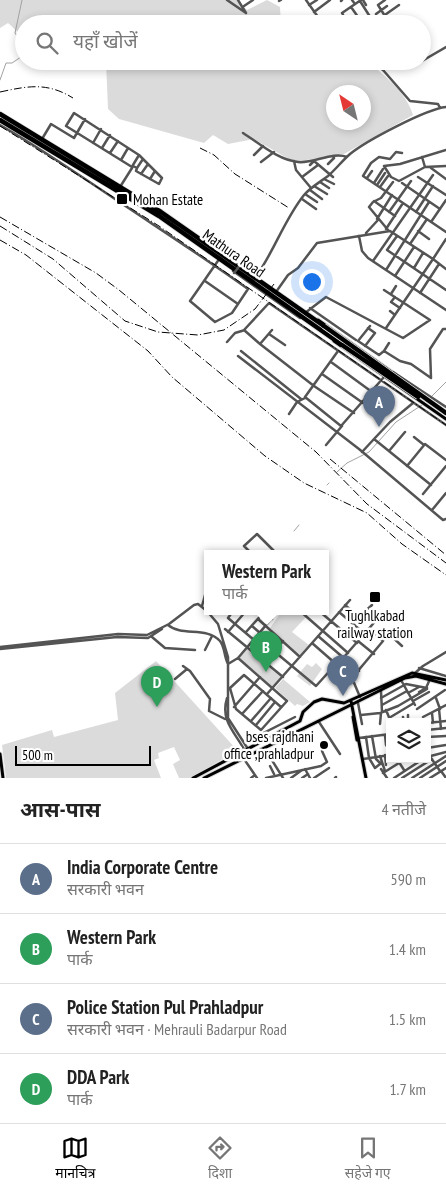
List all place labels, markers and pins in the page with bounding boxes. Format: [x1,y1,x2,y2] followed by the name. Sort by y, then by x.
[133,190,203,209] place label: Mohan Estate
[115,192,129,206] marker: Mohan Estate
[363,386,395,427] pin: A
[368,590,382,604] marker: Tughlkabad railway station
[337,606,413,642] place label: Tughlkabad railway station
[250,631,282,672] pin: B
[327,655,359,696] pin: C
[141,666,173,707] pin: D
[224,727,315,763] place label: bses rajdhani office ,prahladpur
[318,739,330,751] marker: bses rajdhani office ,prahladpur

